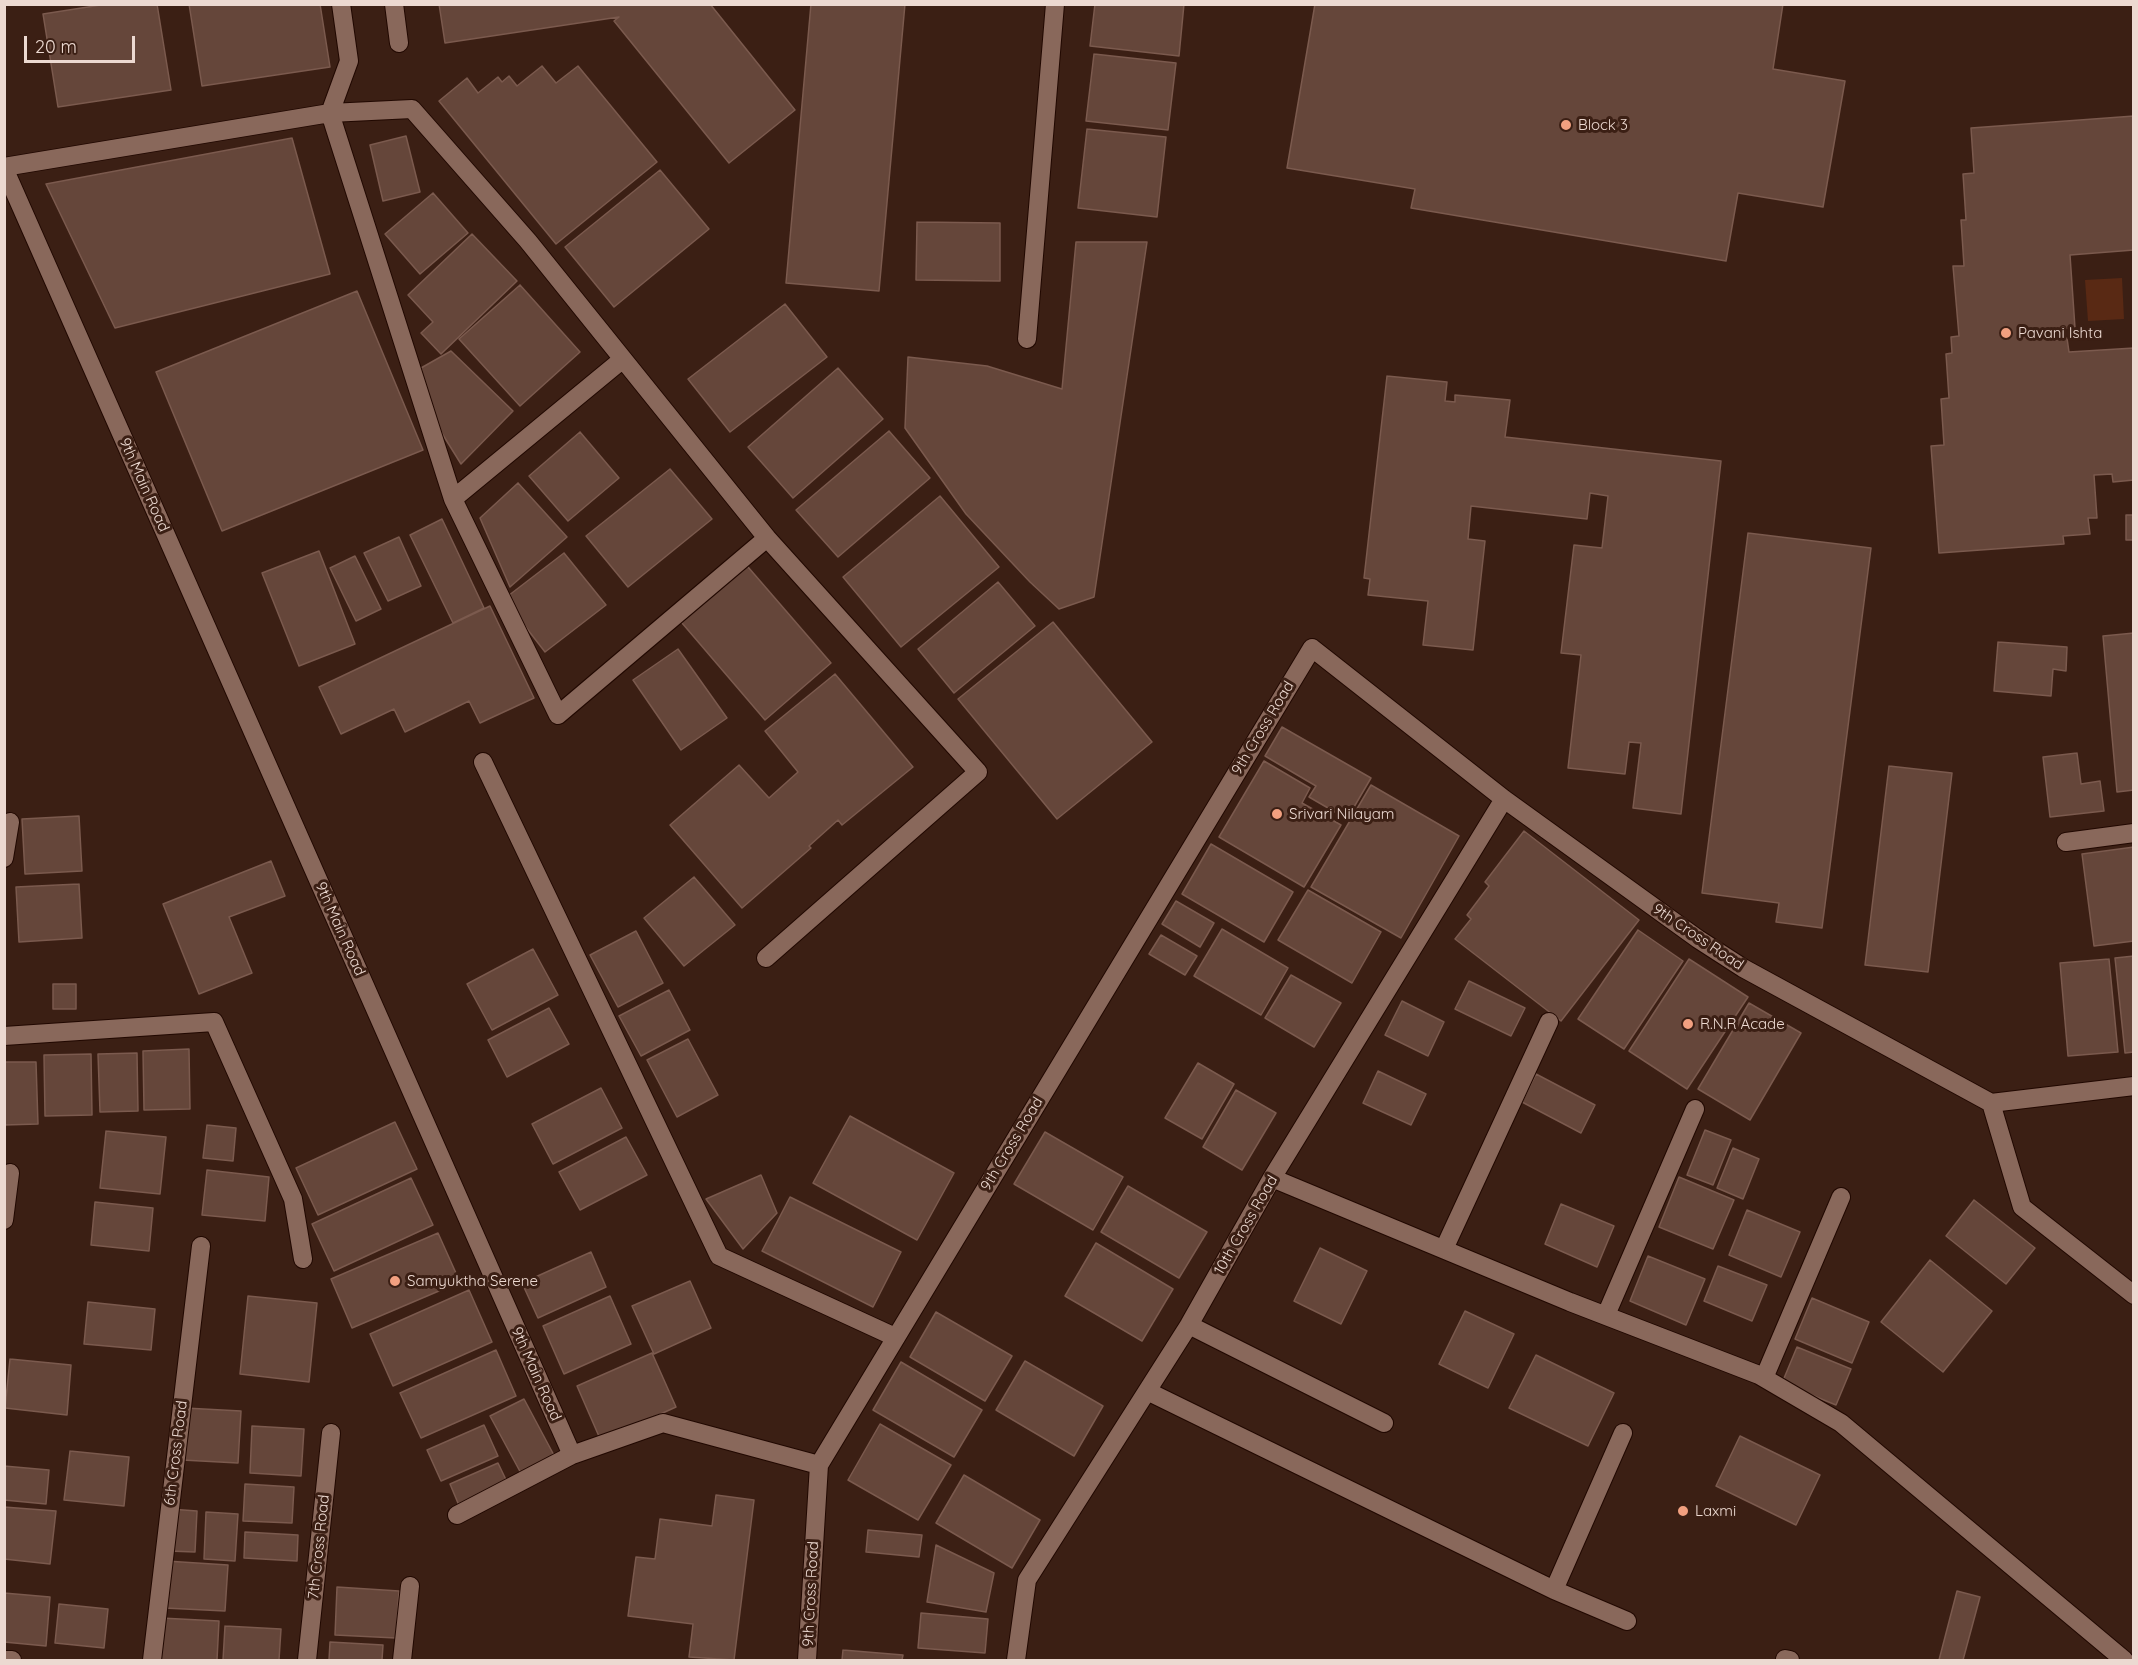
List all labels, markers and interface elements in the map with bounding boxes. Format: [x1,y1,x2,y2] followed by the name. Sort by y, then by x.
[27,24,138,62] scale bar
[35,35,77,58] text: 20 m
[1578,116,1628,134] place label: Block 3
[1559,118,1573,132] marker: Block 3
[2018,324,2102,342] place label: Pavani Ishta
[1999,326,2013,340] marker: Pavani Ishta
[115,435,173,535] street label: 9th Main Road
[1228,678,1298,778] street label: 9th Cross Road
[1289,805,1394,823] place label: Srivari Nilayam
[1270,807,1284,821] marker: Srivari Nilayam
[311,879,369,979] street label: 9th Main Road
[1649,900,1747,974] street label: 9th Cross Road
[1700,1015,1785,1033] place label: R.N.R Acade
[1681,1017,1695,1031] marker: R.N.R Acade
[977,1094,1047,1194] street label: 9th Cross Road
[1210,1172,1282,1278] street label: 10th Cross Road
[407,1272,538,1290] place label: Samyuktha Serene
[388,1274,402,1288] marker: Samyuktha Serene
[507,1324,565,1424] street label: 9th Main Road
[161,1400,191,1506] street label: 6th Cross Road
[305,1494,333,1600] street label: 7th Cross Road
[1695,1502,1736,1520] place label: Laxmi
[1676,1504,1690,1518] marker: Laxmi
[799,1541,823,1647] street label: 9th Cross Road

